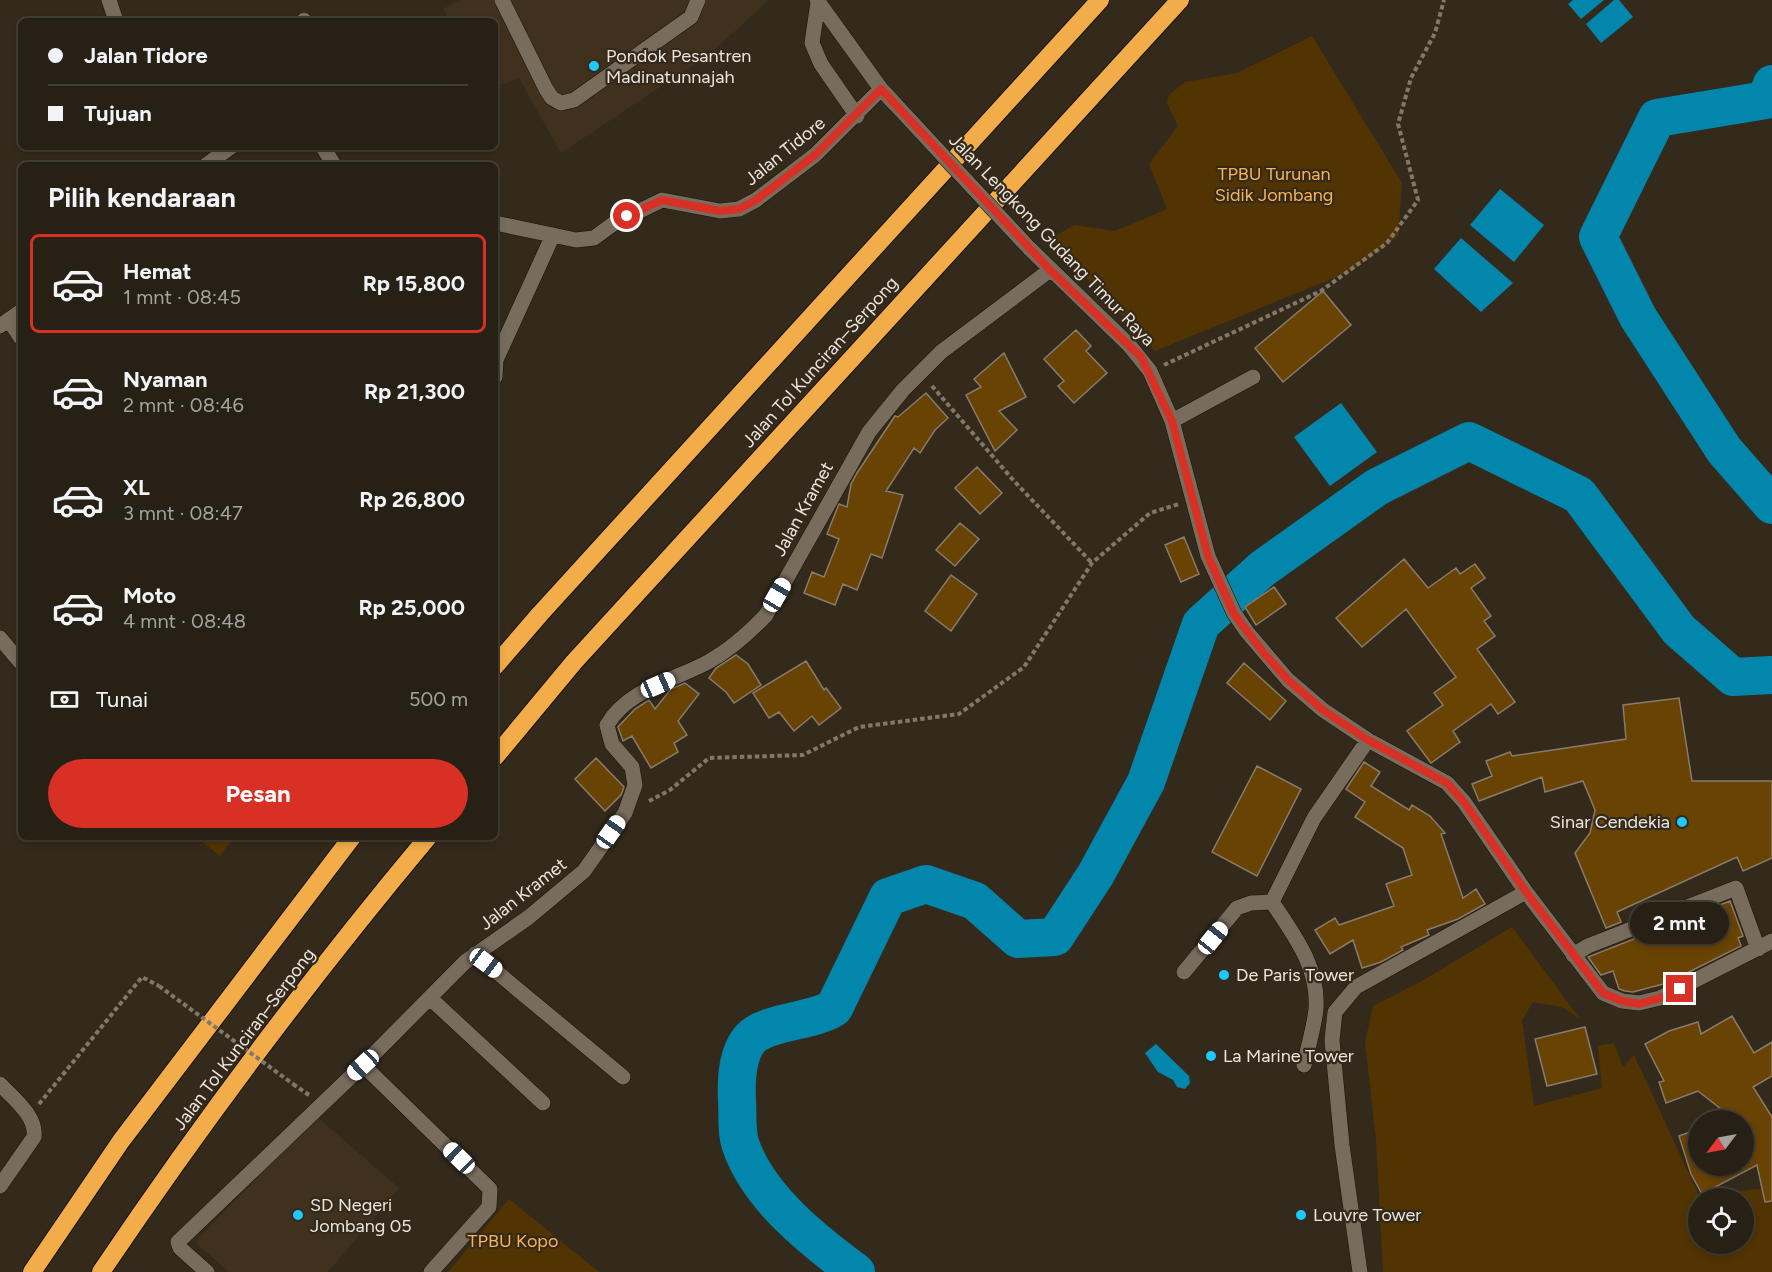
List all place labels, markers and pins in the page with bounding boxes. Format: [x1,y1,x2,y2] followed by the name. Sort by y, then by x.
[606,45,751,88] place label: Pondok Pesantren Madinatunnajah
[587,59,601,73] marker: Pondok Pesantren Madinatunnajah
[1550,811,1670,833] place label: Sinar Cendekia
[1675,815,1689,829] marker: Sinar Cendekia
[1236,964,1354,986] place label: De Paris Tower
[1217,968,1231,982] marker: De Paris Tower
[1223,1045,1354,1067] place label: La Marine Tower
[1204,1049,1218,1063] marker: La Marine Tower
[310,1194,412,1237] place label: SD Negeri Jombang 05
[1313,1204,1421,1226] place label: Louvre Tower
[291,1208,305,1222] marker: SD Negeri Jombang 05
[1294,1208,1308,1222] marker: Louvre Tower

